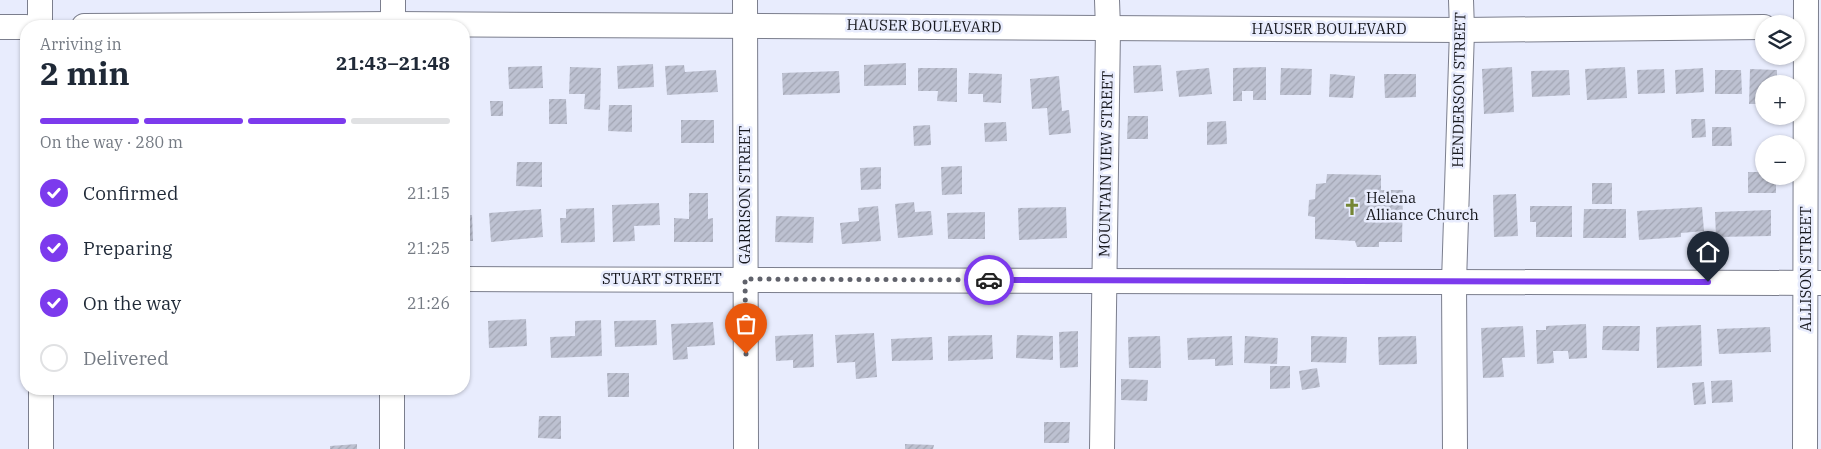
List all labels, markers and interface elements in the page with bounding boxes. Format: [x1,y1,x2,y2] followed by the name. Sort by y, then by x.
[1448,12,1469,168] street label: HENDERSON STREET
[846,15,1002,36] street label: HAUSER BOULEVARD
[1755,15,1805,185] map controls
[1755,15,1805,65] button: layers
[1251,19,1407,38] street label: HAUSER BOULEVARD
[40,34,122,54] text: Arriving in
[336,51,450,75] text: 21:43–21:48
[40,52,130,94] text: 2 min
[1094,70,1117,257] street label: MOUNTAIN VIEW STREET
[1755,75,1805,125] button: +
[735,126,754,264] street label: GARRISON STREET
[40,132,183,152] text: On the way · 280 m
[1755,135,1805,185] button: −
[40,179,68,207] icon: check
[83,181,178,205] text: Confirmed
[407,183,450,203] text: 21:15
[1366,188,1479,224] place label: Helena Alliance Church
[1342,197,1362,217] church icon: Helena Alliance Church
[1796,206,1815,332] street label: ALLISON STREET
[1687,231,1729,282] pin
[40,234,68,262] icon: check
[83,236,172,260] text: Preparing
[407,238,450,258] text: 21:25
[1694,238,1722,266] icon: home
[964,255,1014,305] courier
[975,266,1003,294] icon: car
[602,269,722,288] street label: STUART STREET
[40,289,68,317] icon: check
[83,291,181,315] text: On the way
[407,293,450,313] text: 21:26
[725,303,767,354] pin
[732,310,760,338] icon: bag
[83,346,169,370] text: Delivered

